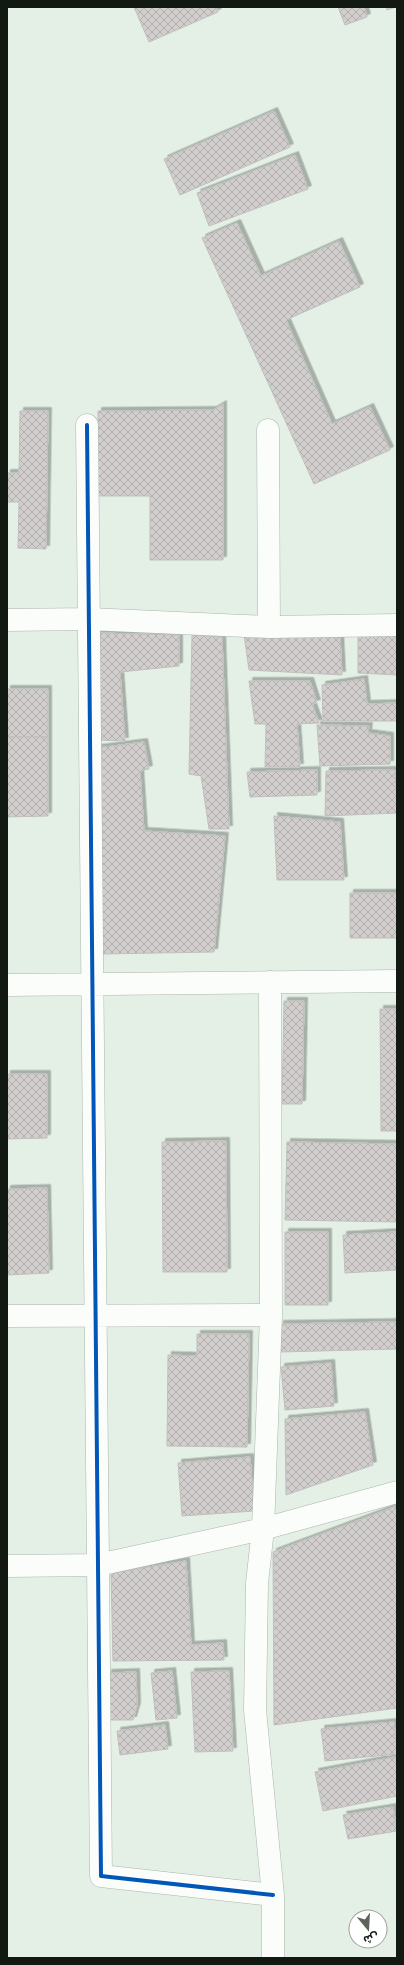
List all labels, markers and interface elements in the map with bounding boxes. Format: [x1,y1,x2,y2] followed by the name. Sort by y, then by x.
[348,1909,388,1949] north arrow
[361,1929,380,1947] text: ش

